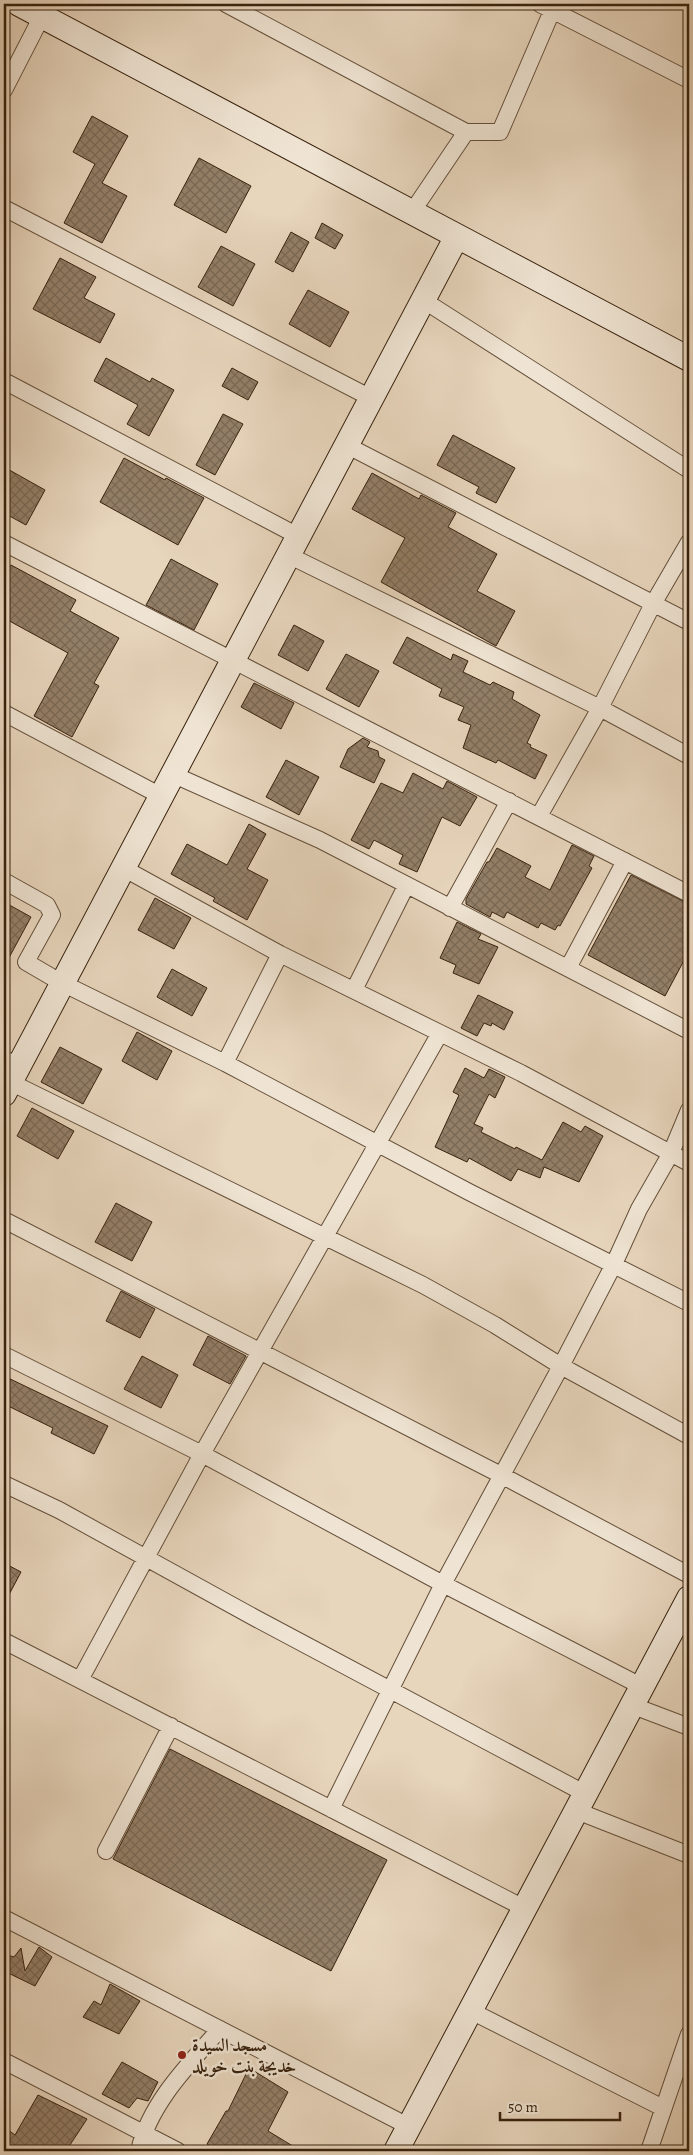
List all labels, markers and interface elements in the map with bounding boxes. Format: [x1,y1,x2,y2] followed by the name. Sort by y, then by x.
[192,2033,296,2078] place label: مسجد السيدة خديجة بنت خويلد
[176,2049,188,2061] marker: مسجد السيدة خديجة بنت خويلد
[500,2090,620,2122] scale bar
[508,2097,538,2117] text: 50 m

